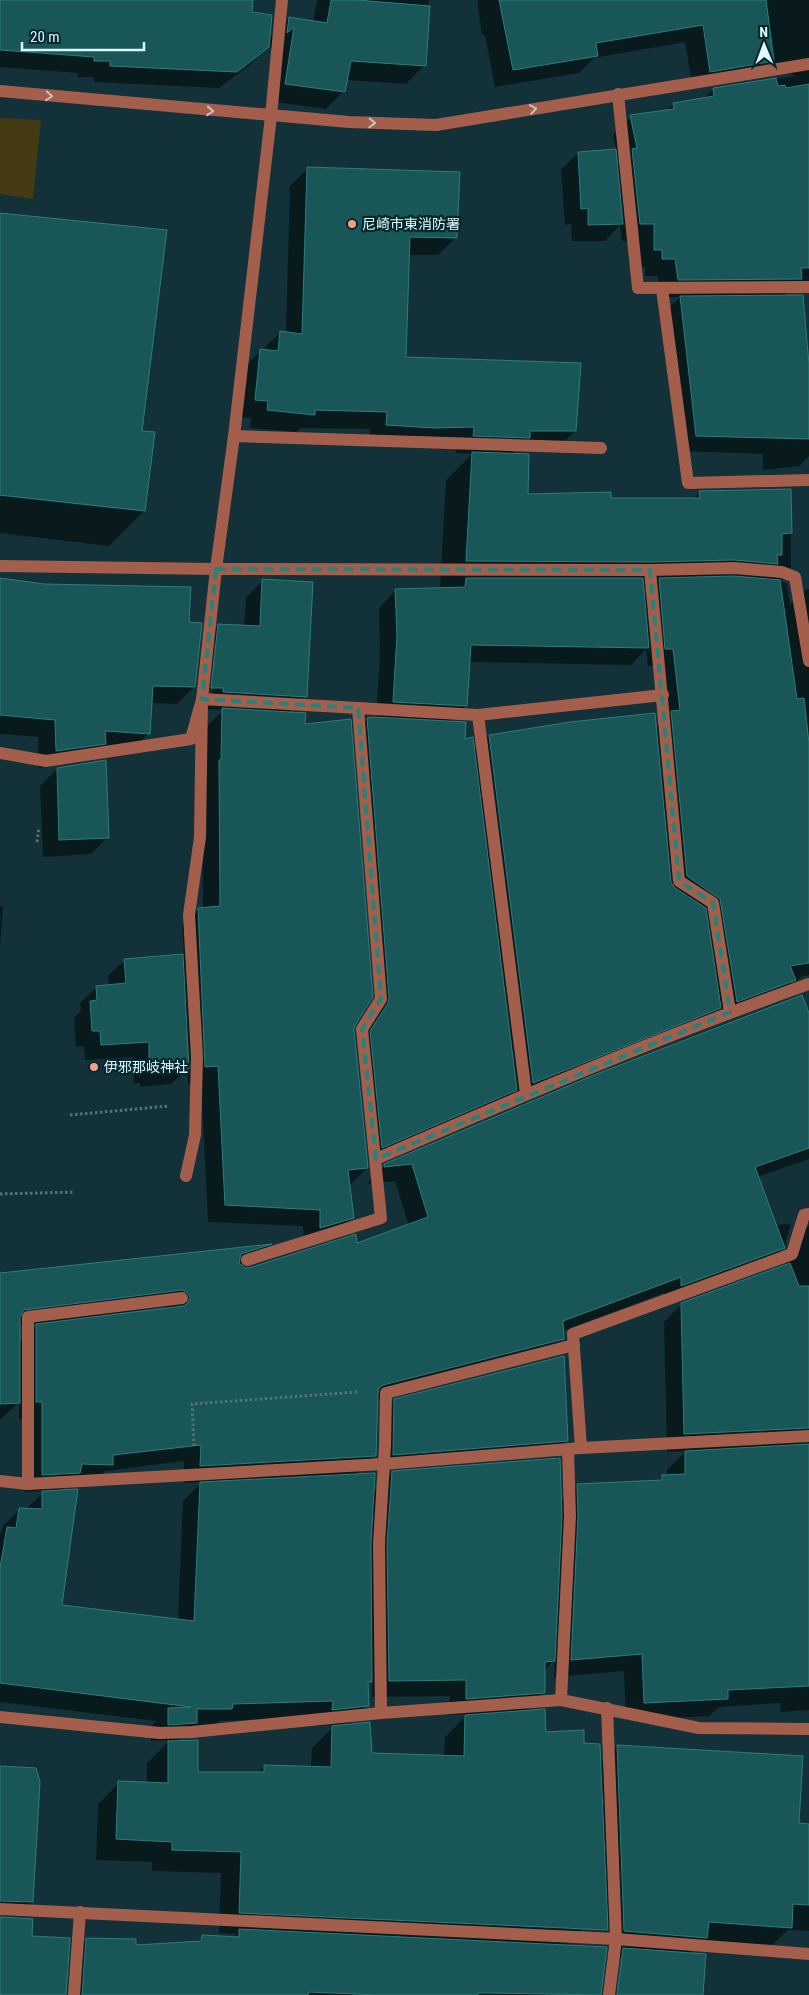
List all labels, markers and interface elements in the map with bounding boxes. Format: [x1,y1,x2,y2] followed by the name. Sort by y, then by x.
[22,20,145,52] scale bar
[739,20,789,70] north arrow
[759,24,768,40] text: N
[30,28,60,46] text: 20 m
[45,90,53,101] one-way arrow
[529,104,538,114] one-way arrow
[207,105,215,116] one-way arrow
[369,118,377,128] one-way arrow
[362,216,460,232] place label: 尼崎市東消防署
[346,218,358,230] marker: 尼崎市東消防署
[104,1059,188,1075] place label: 伊邪那岐神社
[88,1061,100,1073] marker: 伊邪那岐神社

